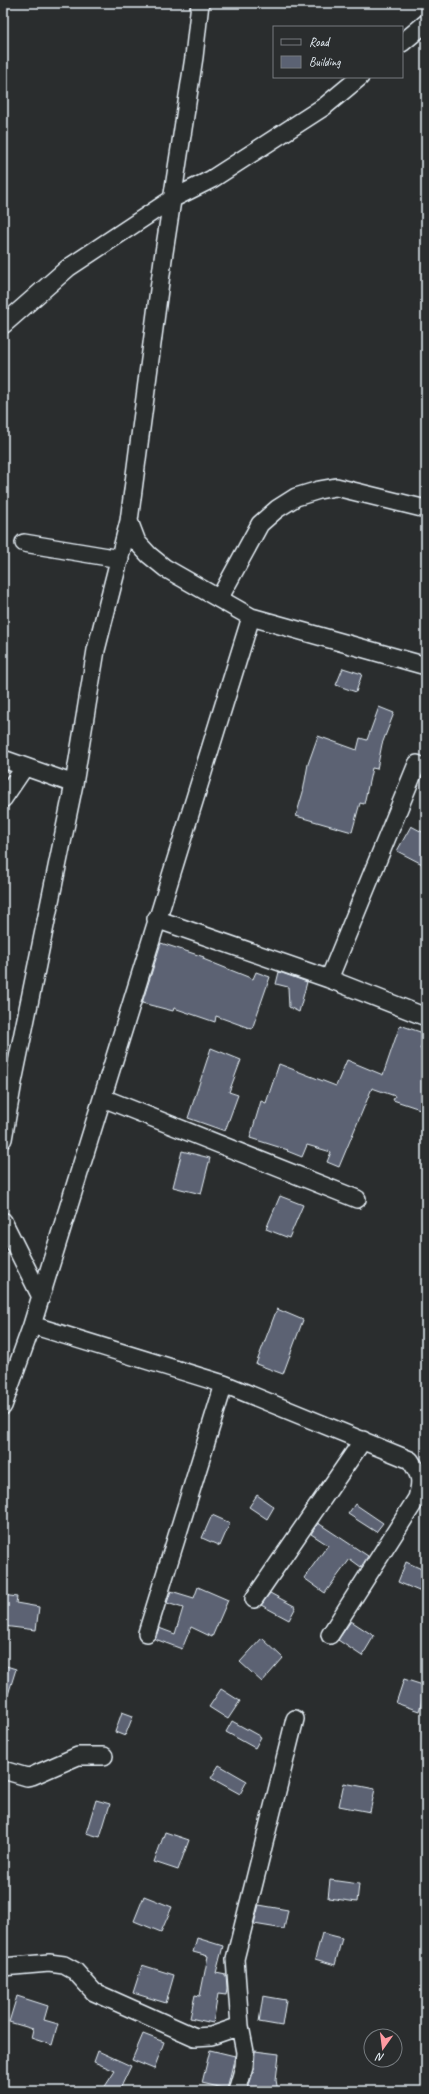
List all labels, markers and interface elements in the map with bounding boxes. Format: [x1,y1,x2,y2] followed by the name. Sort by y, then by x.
[273,26,403,78] legend
[309,34,331,50] text: Road
[309,54,341,70] text: Building
[363,2028,403,2068] north arrow
[373,2050,386,2065] text: N

